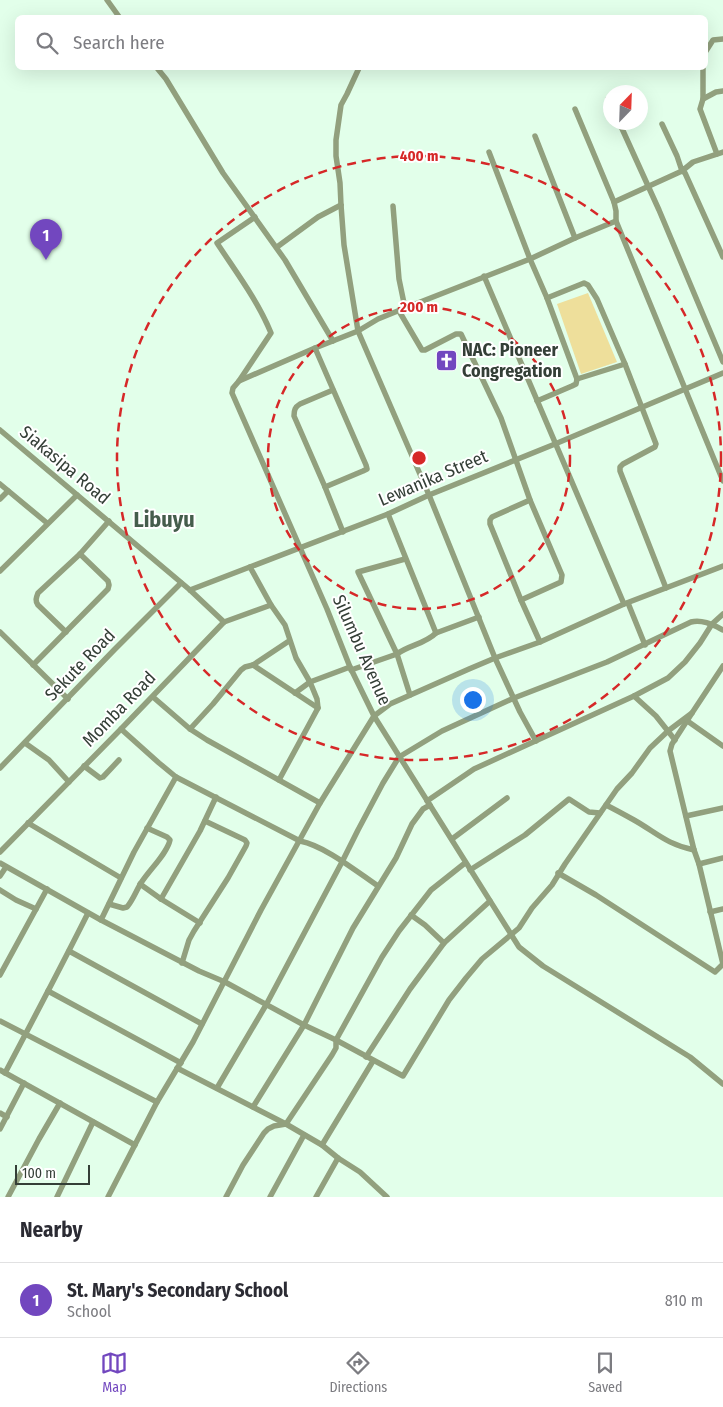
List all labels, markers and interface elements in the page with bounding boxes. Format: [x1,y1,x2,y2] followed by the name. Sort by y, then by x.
[15,15,708,70] search box
[33,29,61,57] icon: search
[73,31,165,54] text: Search here
[603,85,648,130] north arrow
[400,147,438,165] text: 400 m
[30,219,62,260] pin: 1
[399,298,438,316] text: 200 m
[462,339,562,382] place label: NAC: Pioneer Congregation
[434,348,458,372] church icon: NAC: Pioneer Congregation
[15,421,115,509] street label: Siakasipa Road
[375,445,491,511] street label: Lewanika Street
[410,449,428,467] centre of rings
[133,506,195,533] district label: Libuyu
[328,591,396,709] street label: Silumbu Avenue
[40,624,120,706] street label: Sekute Road
[78,667,160,751] street label: Momba Road
[460,687,486,713] your location
[15,1162,90,1185] scale bar
[22,1165,56,1182] text: 100 m
[20,1217,82,1243] text: Nearby
[67,1279,288,1302] text: St. Mary's Secondary School
[33,1291,39,1310] text: 1
[665,1291,703,1310] text: 810 m
[67,1302,111,1321] text: School
[100,1349,128,1396] tab: Map
[329,1349,387,1396] tab: Directions
[588,1349,623,1396] tab: Saved

